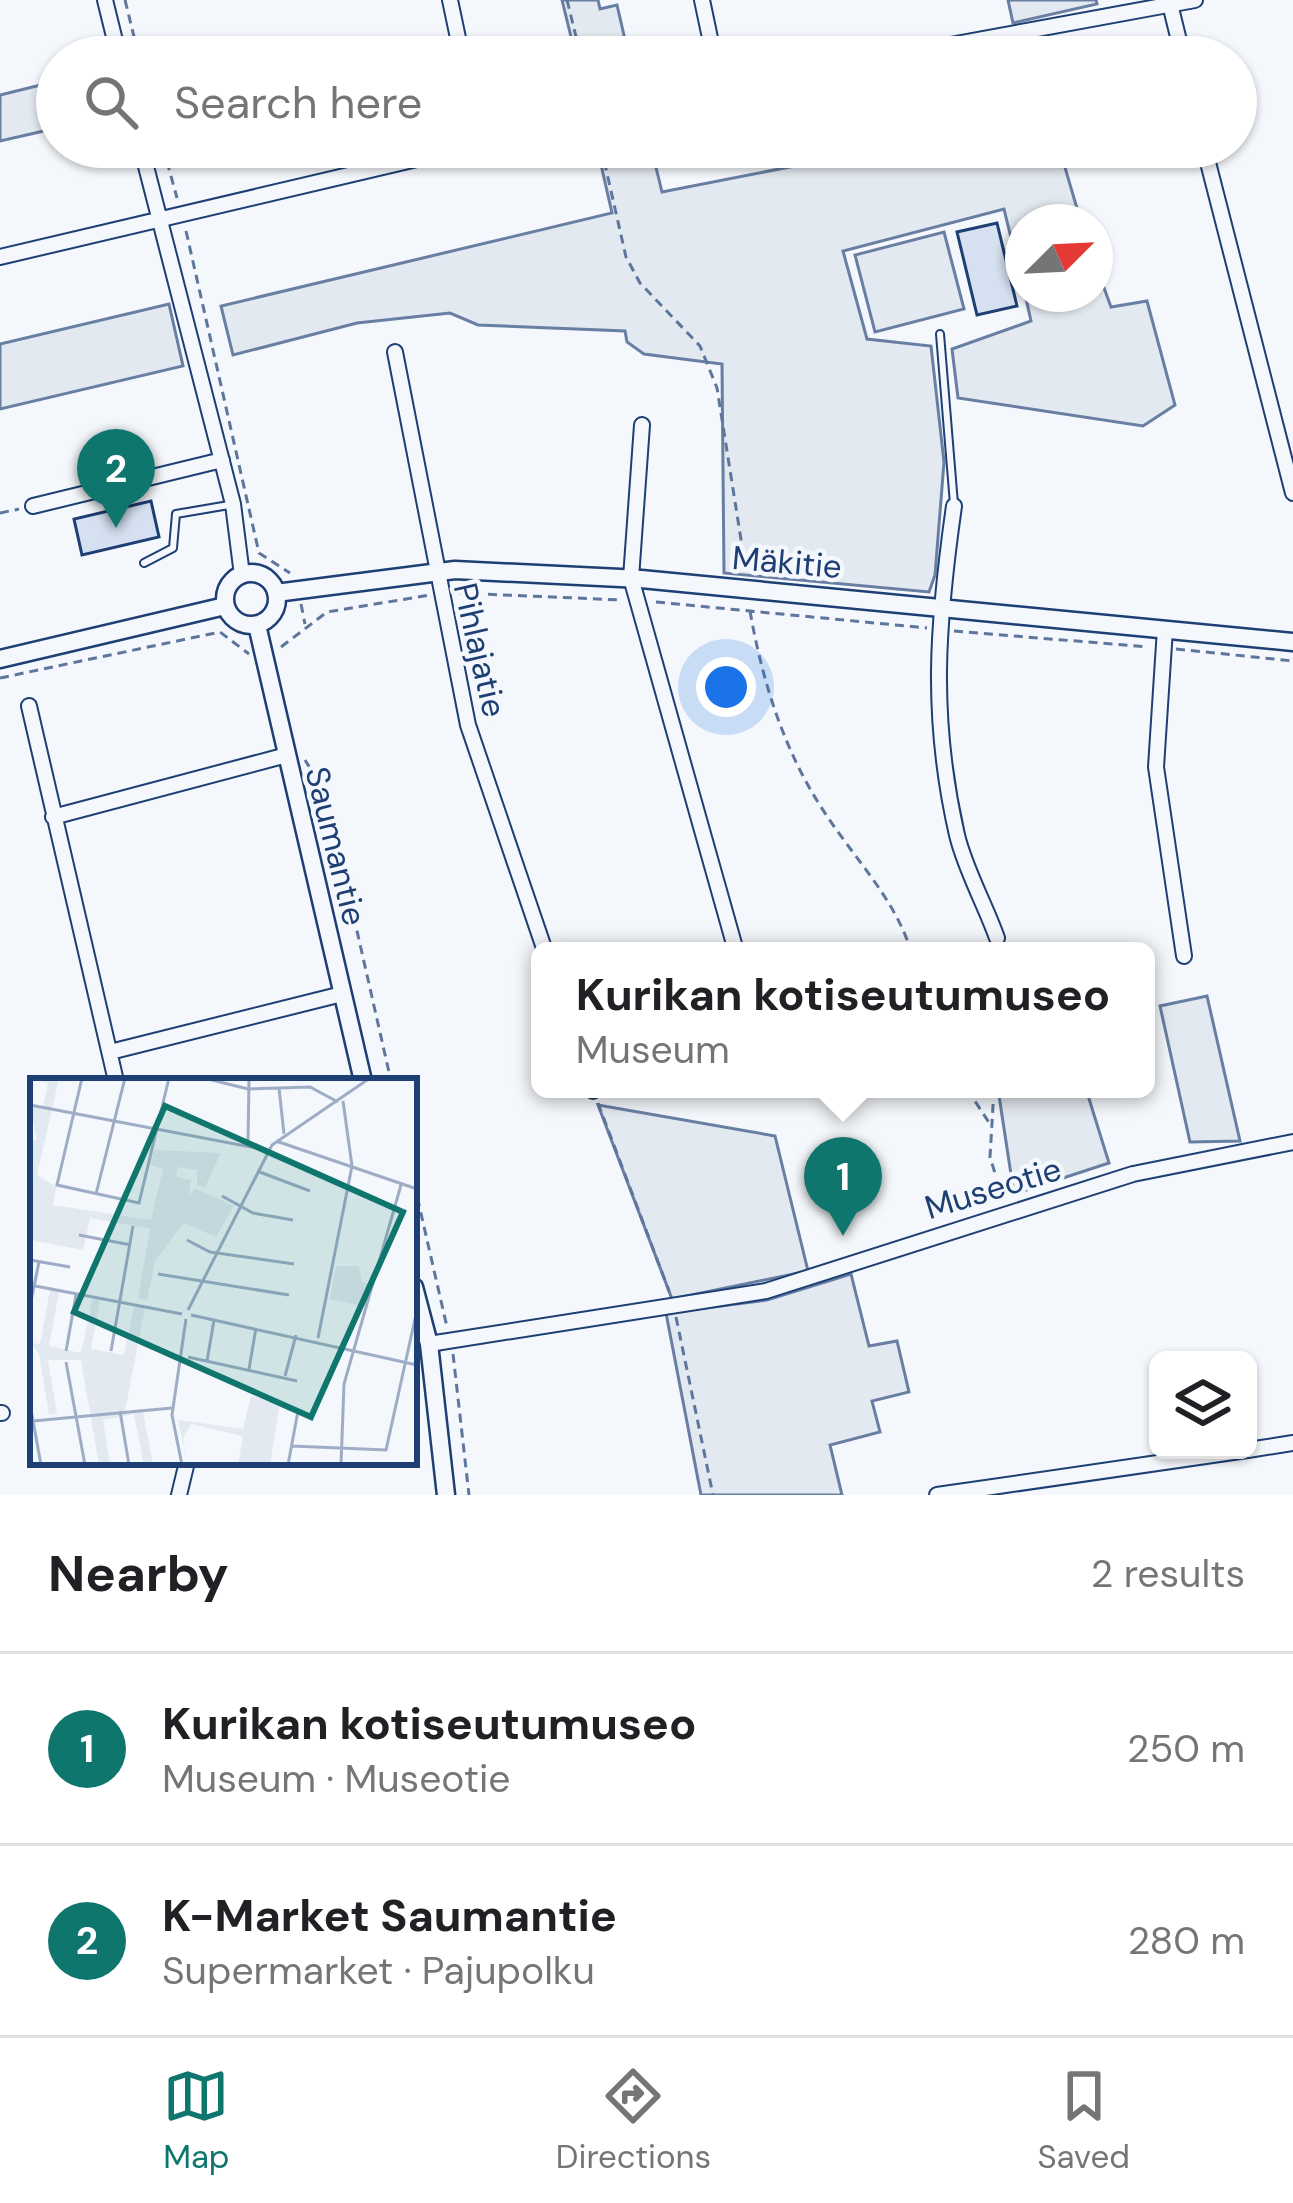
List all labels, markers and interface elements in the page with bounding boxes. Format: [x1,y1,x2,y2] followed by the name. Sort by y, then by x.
[36,36,1257,168] search box
[78,69,144,135] icon: search
[174,73,422,132] text: Search here
[1005,204,1113,312] north arrow
[77,429,155,528] pin: 2
[730,536,844,588] street label: Mäkitie
[444,579,516,721] street label: Pihlajatie
[696,657,756,717] your location
[296,762,376,930] street label: Saumantie
[531,942,1155,1098] popup
[576,965,1110,1024] text: Kurikan kotiseutumuseo
[576,1024,730,1075] text: Museum
[30,1078,417,1465] inset map
[804,1137,882,1236] pin: 1
[920,1147,1066,1229] street label: Museotie
[1149,1351,1257,1459] map controls
[1149,1351,1257,1459] button: layers
[48,1540,229,1607] text: Nearby
[1091,1548,1245,1599] text: 2 results
[162,1694,696,1753] text: Kurikan kotiseutumuseo
[80,1723,94,1774] text: 1
[1127,1723,1245,1774] text: 250 m
[162,1753,510,1804] text: Museum · Museotie
[162,1886,617,1945] text: K-Market Saumantie
[76,1915,98,1966] text: 2
[1128,1915,1245,1966] text: 280 m
[162,1945,595,1996] text: Supermarket · Pajupolku
[163,2063,230,2178] tab: Map
[556,2063,711,2178] tab: Directions
[1037,2063,1130,2178] tab: Saved

